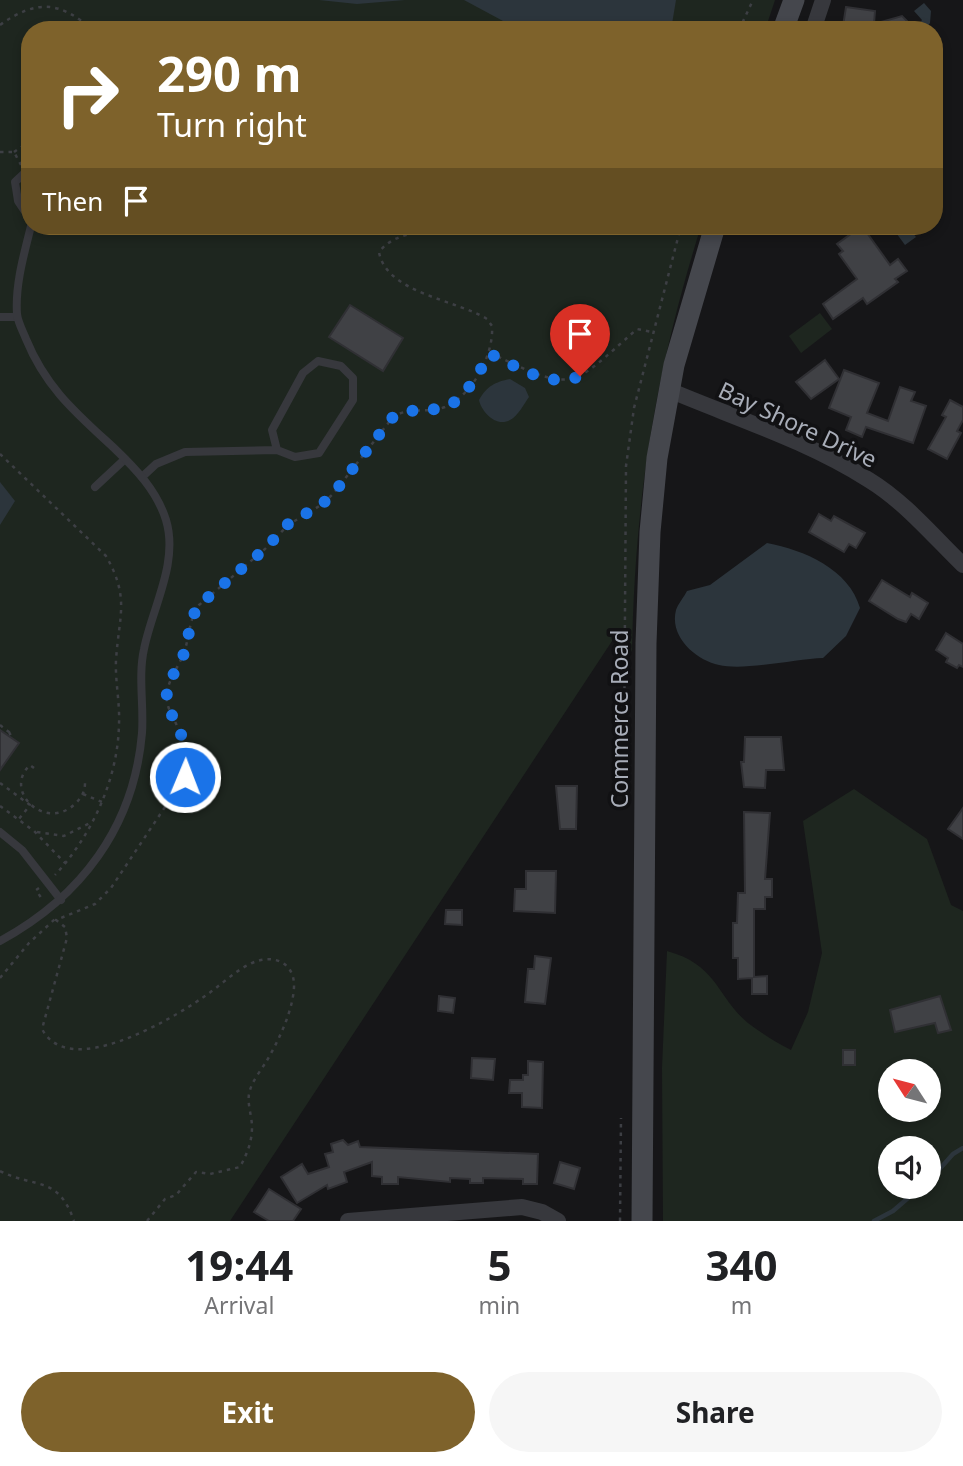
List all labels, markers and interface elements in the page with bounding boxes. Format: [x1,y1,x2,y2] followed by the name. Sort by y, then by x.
[157,40,302,106] text: 290 m
[42,49,133,140] icon: right
[157,103,307,146] text: Turn right
[117,182,155,220] icon: arrive
[42,183,103,219] text: Then
[550,304,610,376] pin
[561,315,599,353] icon: arrive
[714,373,882,475] street label: Bay Shore Drive
[603,630,635,808] street label: Commerce Road
[148,740,222,814] position arrow
[878,1059,942,1122] north arrow
[878,1059,941,1199] map controls
[878,1136,941,1199] button: sound
[185,1236,293,1293] text: 19:44
[487,1236,511,1293] text: 5
[706,1236,778,1293] text: 340
[204,1289,274,1321] text: Arrival
[479,1289,520,1321] text: min
[731,1289,752,1321] text: m
[21,1372,475,1452] button: Exit
[489,1372,942,1452] button: Share

